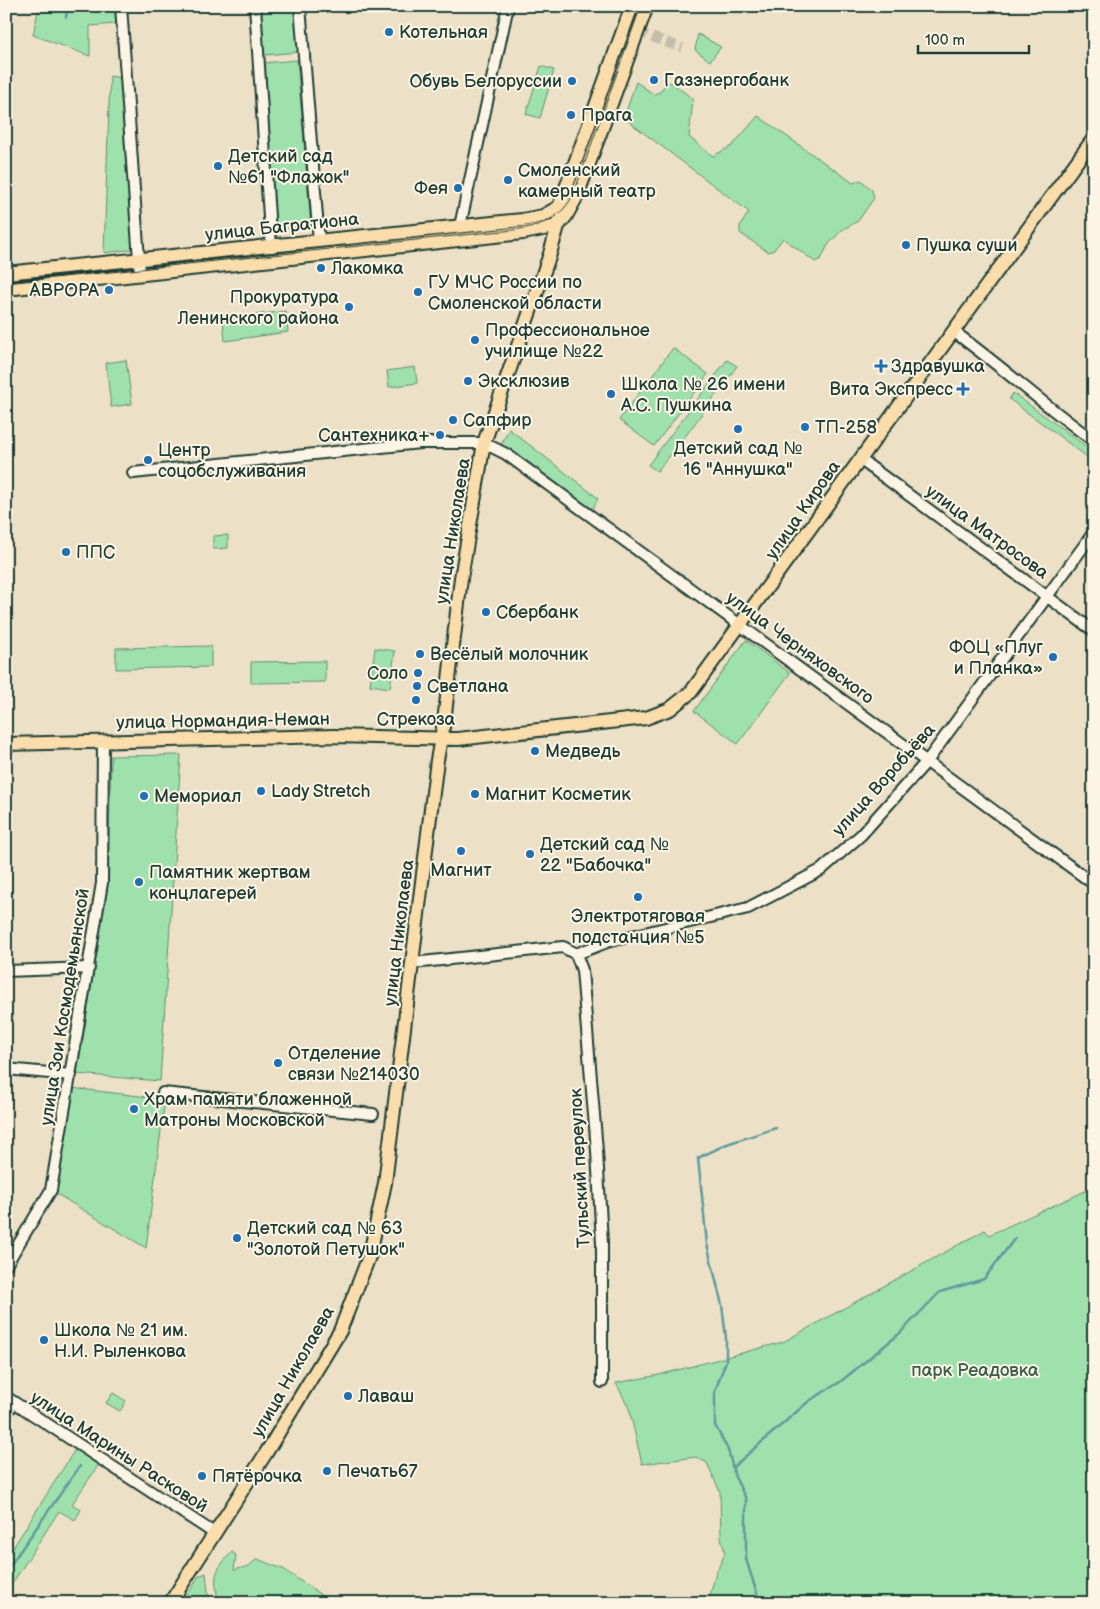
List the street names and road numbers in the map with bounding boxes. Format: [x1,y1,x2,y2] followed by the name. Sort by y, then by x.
[204,208,360,246] street label: улица Багратиона
[431,456,475,605] street label: улица Николаева
[761,456,845,564] street label: улица Кирова
[922,480,1053,584] street label: улица Матросова
[722,587,878,709] street label: улица Черняховского
[116,709,330,733] street label: улица Нормандия-Неман
[828,719,940,840] street label: улица Воробьёва
[380,858,418,1007] street label: улица Николаева
[36,887,94,1127] street label: улица Зои Космодемьянской
[565,1087,595,1248] street label: Тульский переулок
[247,1303,339,1441] street label: улица Николаева
[26,1387,212,1517] street label: улица Марины Расковой

